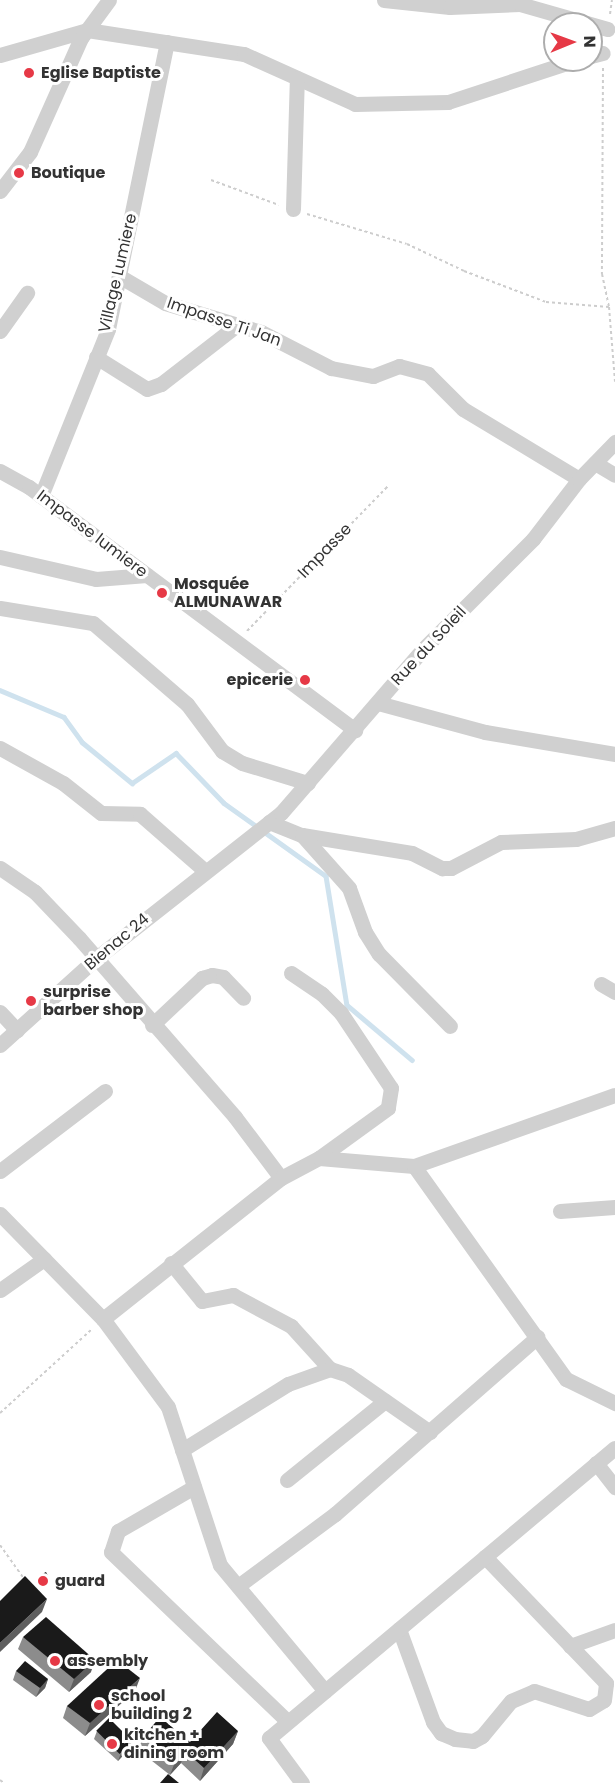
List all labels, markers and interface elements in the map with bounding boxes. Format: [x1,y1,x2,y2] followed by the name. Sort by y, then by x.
[543,12,603,72] north arrow
[578,35,601,48] text: N
[41,63,161,83] place label: Eglise Baptiste
[22,66,36,80] marker: Eglise Baptiste
[31,163,105,183] place label: Boutique
[12,166,26,180] marker: Boutique
[95,211,141,335] street label: Village Lumiere
[164,293,284,351] street label: Impasse Ti Jan
[33,486,151,582] street label: Impasse lumiere
[294,520,356,582] street label: Impasse
[174,574,282,612] place label: Mosquée ALMUNAWAR
[155,586,169,600] marker: Mosquée ALMUNAWAR
[388,603,470,689] street label: Rue du Soleil
[227,670,293,690] place label: epicerie
[298,673,312,687] marker: epicerie
[81,910,153,974] street label: Bienac 24
[43,982,143,1020] place label: surprise barber shop
[24,994,38,1008] marker: surprise barber shop
[55,1571,105,1591] place label: guard
[36,1574,50,1588] marker: guard
[67,1651,148,1671] place label: assembly
[48,1654,62,1668] marker: assembly
[111,1686,192,1724] place label: school building 2
[92,1698,106,1712] marker: school building 2
[124,1725,224,1763] place label: kitchen + dining room
[105,1737,119,1751] marker: kitchen + dining room

